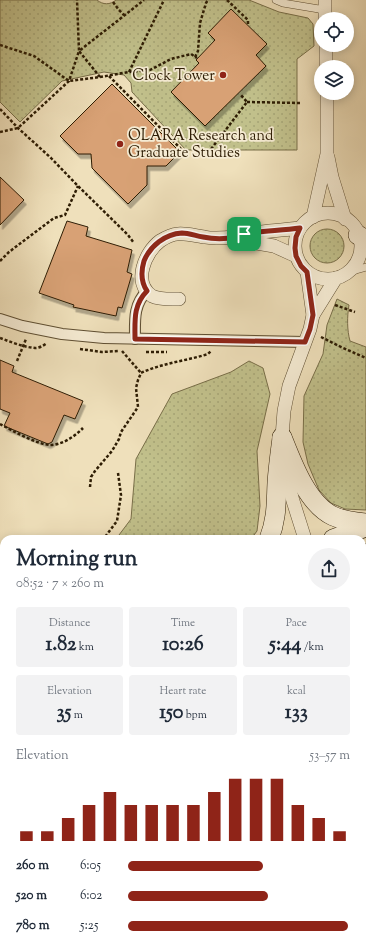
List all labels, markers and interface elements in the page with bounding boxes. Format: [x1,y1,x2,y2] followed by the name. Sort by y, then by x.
[314,12,354,100] map controls
[314,12,354,52] button: locate
[314,60,354,100] button: layers
[132,66,215,87] place label: Clock Tower
[218,70,228,80] marker: Clock Tower
[128,126,274,164] place label: OLARA Research and Graduate Studies
[115,139,125,149] marker: OLARA Research and Graduate Studies
[227,217,261,251] pin
[233,223,255,245] icon: arrive
[16,544,138,576] text: Morning run
[308,548,350,590] button: share
[16,575,104,593] text: 08:52 · 7 × 260 m
[49,615,90,631] text: Distance
[171,615,195,631] text: Time
[286,615,307,631] text: Pace
[45,631,76,660] text: 1.82
[162,631,204,660] text: 10:26
[269,631,301,660] text: 5:44
[76,639,94,655] text: km
[301,639,324,655] text: /km
[47,683,92,699] text: Elevation
[160,683,206,699] text: Heart rate
[287,683,306,699] text: kcal
[56,699,71,728] text: 35
[159,699,183,728] text: 150
[285,699,308,728] text: 133
[71,707,83,723] text: m
[183,707,207,723] text: bpm
[16,747,69,765] text: Elevation
[309,747,350,765] text: 53–57 m
[16,857,49,875] text: 260 m
[80,857,101,875] text: 6:05
[16,887,47,905] text: 520 m
[80,887,102,905] text: 6:02
[16,917,49,935] text: 780 m
[80,917,98,935] text: 5:25

